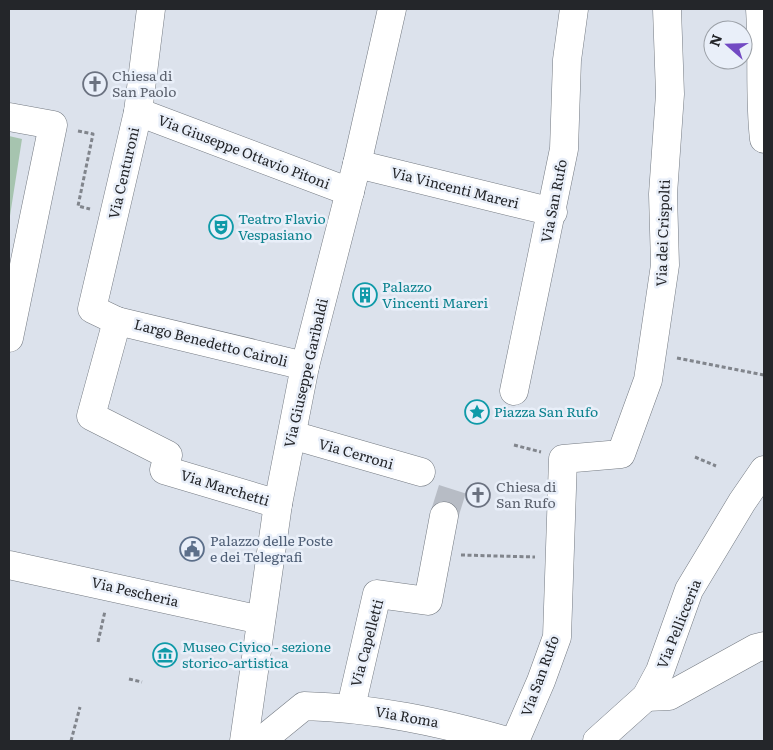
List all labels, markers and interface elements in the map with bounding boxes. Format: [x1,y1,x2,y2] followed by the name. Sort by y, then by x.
[703,20,753,70] north arrow
[703,31,726,49] text: N
[112,65,176,101] place label: Chiesa di San Paolo
[82,71,108,97] church icon: Chiesa di San Paolo
[155,109,334,193] street label: Via Giuseppe Ottavio Pitoni
[103,125,143,221] street label: Via Centuroni
[535,157,571,244] street label: Via San Rufo
[389,161,522,213] street label: Via Vincenti Mareri
[650,179,674,287] street label: Via dei Crispolti
[238,208,326,244] place label: Teatro Flavio Vespasiano
[208,214,234,240] theatre icon: Teatro Flavio Vespasiano
[382,276,488,312] place label: Palazzo Vincenti Mareri
[352,282,378,308] building icon: Palazzo Vincenti Mareri
[278,296,332,449] street label: Via Giuseppe Garibaldi
[132,313,290,371] street label: Largo Benedetto Cairoli
[464,399,490,425] place icon: Piazza San Rufo
[494,401,598,421] place label: Piazza San Rufo
[316,433,396,473] street label: Via Cerroni
[178,464,272,510] street label: Via Marchetti
[496,476,557,512] place label: Chiesa di San Rufo
[465,482,491,508] church icon: Chiesa di San Rufo
[210,530,333,566] place label: Palazzo delle Poste e dei Telegrafi
[179,536,205,562] public building icon: Palazzo delle Poste e dei Telegrafi
[90,571,181,611] street label: Via Pescheria
[651,576,705,671] street label: Via Pellicceria
[345,596,387,689] street label: Via Capelletti
[515,632,563,719] street label: Via San Rufo
[182,636,331,672] place label: Museo Civico - sezione storico-artistica
[152,642,178,668] museum icon: Museo Civico - sezione storico-artistica
[374,701,441,732] street label: Via Roma

